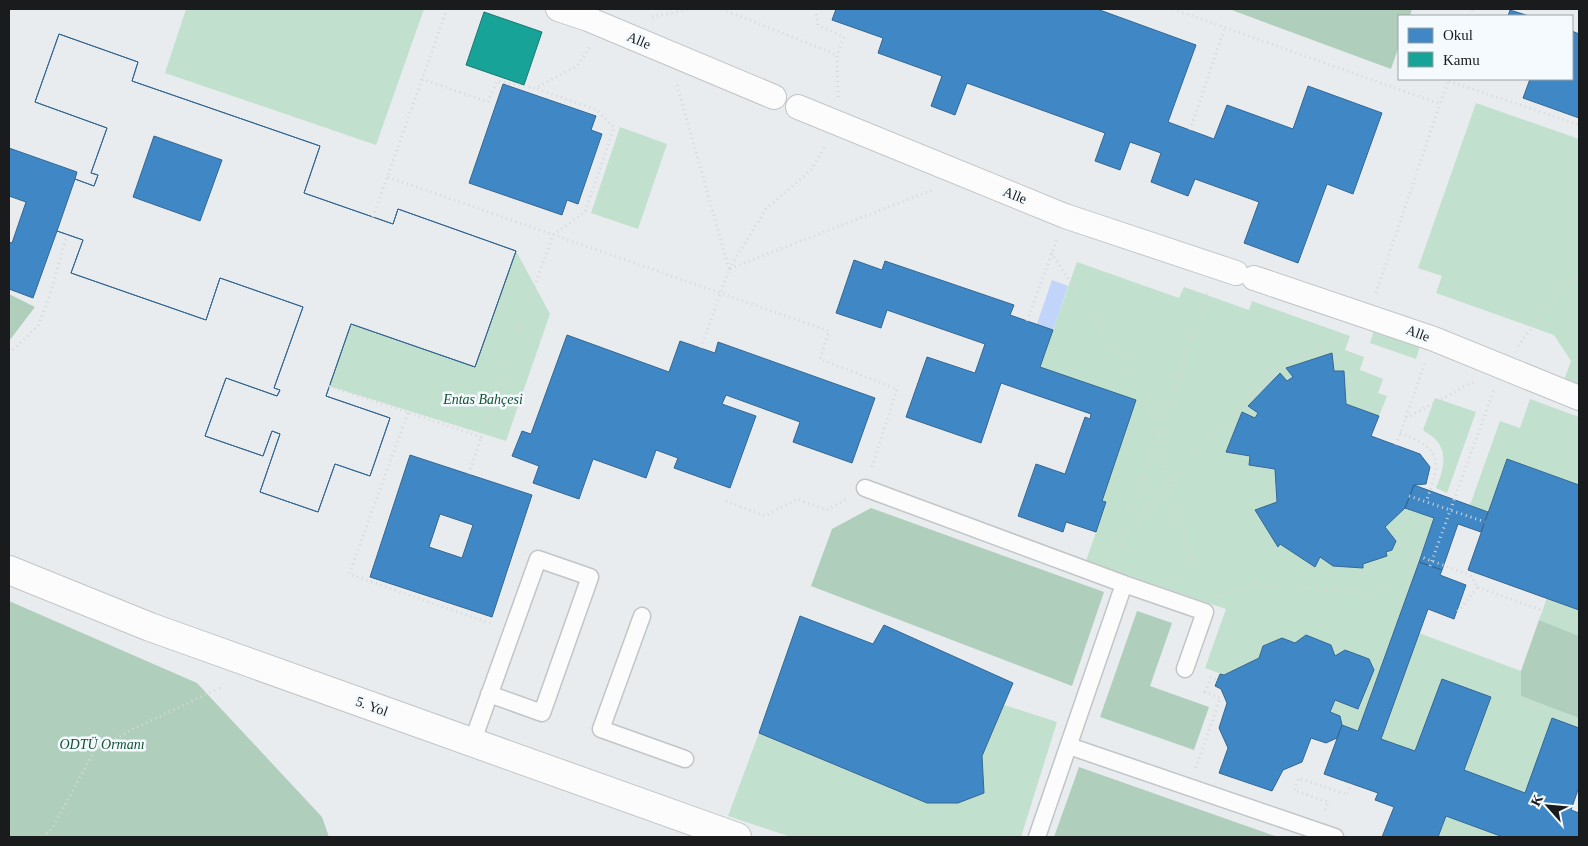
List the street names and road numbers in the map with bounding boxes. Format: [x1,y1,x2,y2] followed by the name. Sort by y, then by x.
[625,29,653,52] street label: Alle
[1001,184,1029,207] street label: Alle
[1404,322,1432,345] street label: Alle
[354,694,390,719] street label: 5. Yol

